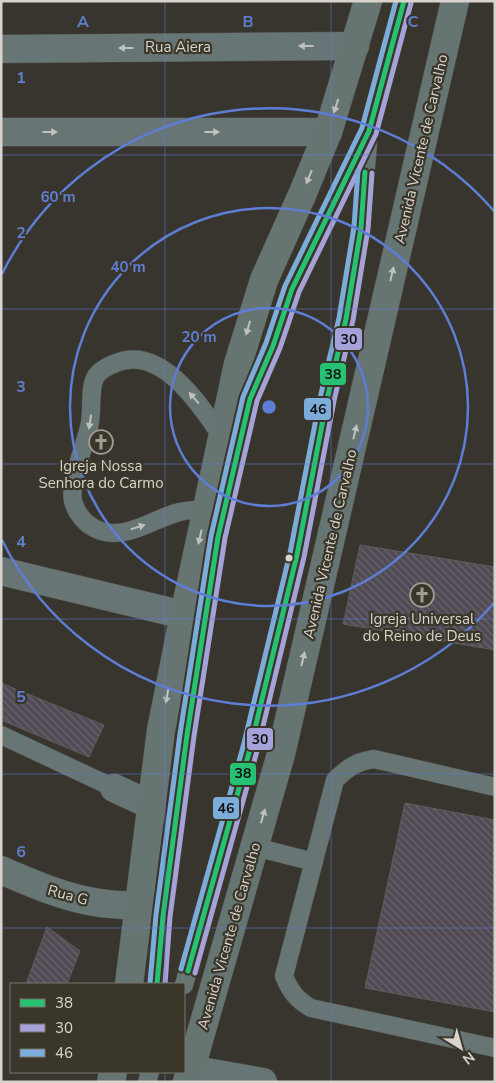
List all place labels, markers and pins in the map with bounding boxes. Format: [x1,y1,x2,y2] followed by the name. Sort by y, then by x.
[260,398,278,416] centre of rings
[88,429,114,455] church icon: Igreja Nossa Senhora do Carmo
[39,456,163,493] place label: Igreja Nossa Senhora do Carmo
[284,553,294,563] unlabelled marker
[409,582,435,608] church icon: Igreja Universal do Reino de Deus
[363,609,481,646] place label: Igreja Universal do Reino de Deus

